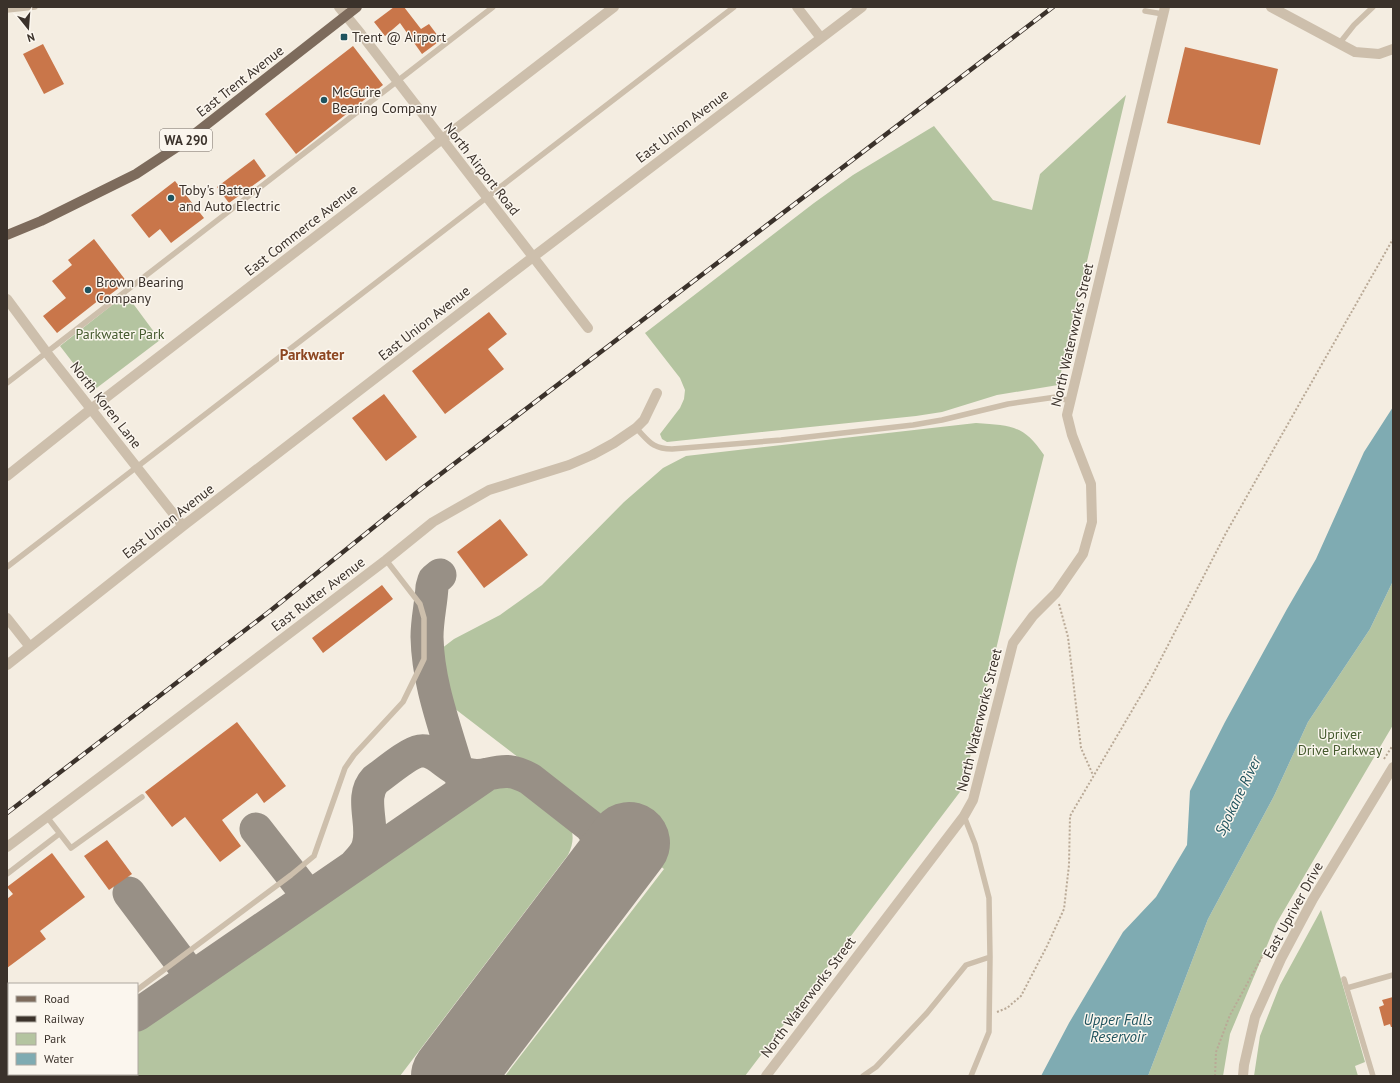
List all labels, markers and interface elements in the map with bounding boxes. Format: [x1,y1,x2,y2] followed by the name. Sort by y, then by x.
[8,8,48,48] north arrow
[352,28,446,46] place label: Trent @ Airport
[25,30,36,45] text: N
[339,32,349,42] marker: Trent @ Airport
[193,41,287,121] street label: East Trent Avenue
[332,83,437,117] place label: McGuire Bearing Company
[632,85,732,167] street label: East Union Avenue
[319,95,329,105] marker: McGuire Bearing Company
[440,119,524,219] street label: North Airport Road
[160,129,212,151] road number: WA 290
[241,180,361,280] street label: East Commerce Avenue
[179,181,280,215] place label: Toby's Battery and Auto Electric
[166,193,176,203] marker: Toby's Battery and Auto Electric
[1047,261,1097,409] street label: North Waterworks Street
[96,273,184,307] place label: Brown Bearing Company
[375,282,473,364] street label: East Union Avenue
[83,285,93,295] marker: Brown Bearing Company
[76,325,165,343] park label: Parkwater Park
[280,345,345,364] district label: Parkwater
[66,358,146,452] street label: North Koren Lane
[119,480,217,562] street label: East Union Avenue
[268,553,368,635] street label: East Rutter Avenue
[952,646,1006,793] street label: North Waterworks Street
[1298,725,1383,759] park label: Upriver Drive Parkway
[1210,752,1265,838] water label: Spokane River
[1259,859,1327,961] street label: East Upriver Drive
[757,933,860,1061] street label: North Waterworks Street
[8,983,138,1075] legend
[44,991,69,1006] text: Road
[1083,1010,1153,1046] water label: Upper Falls Reservoir
[44,1011,84,1026] text: Railway
[44,1031,66,1046] text: Park
[44,1051,74,1066] text: Water

